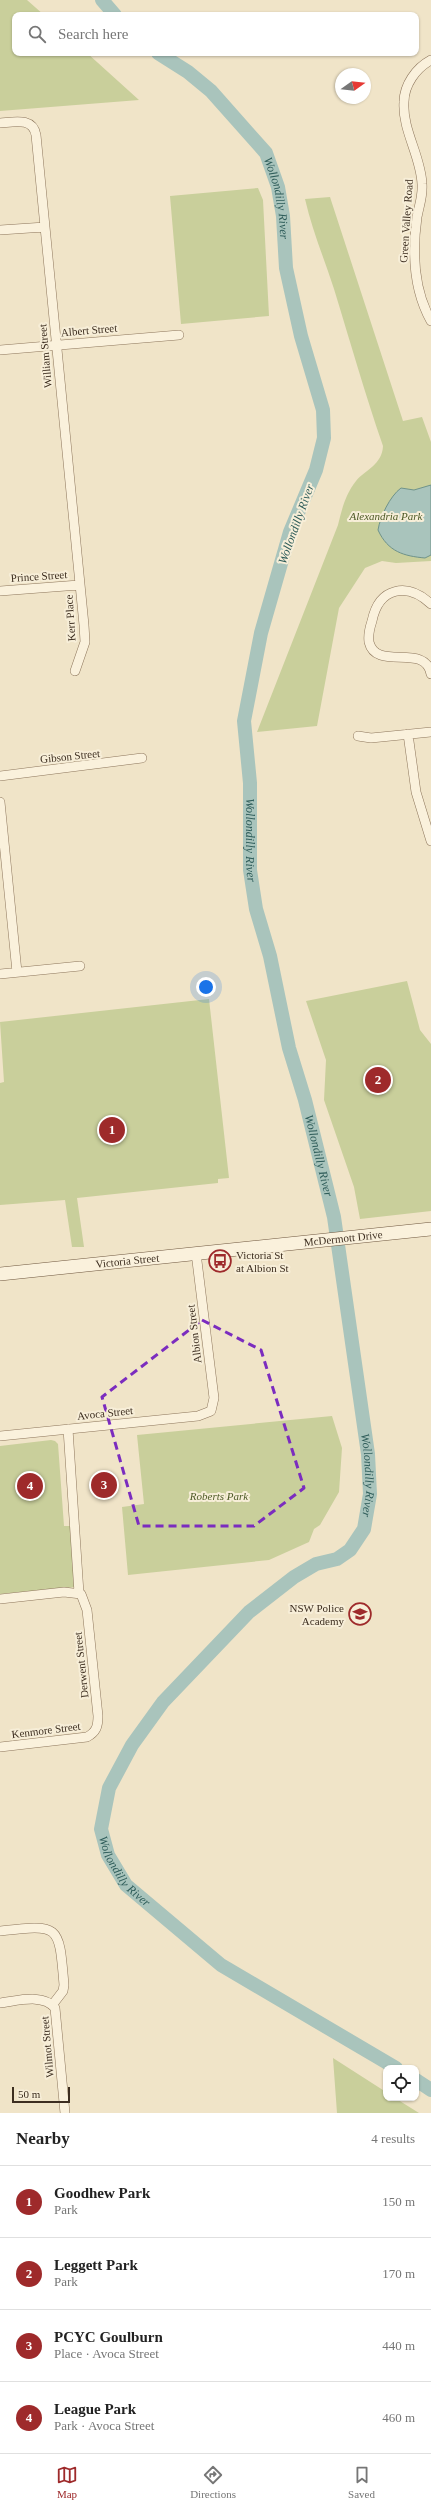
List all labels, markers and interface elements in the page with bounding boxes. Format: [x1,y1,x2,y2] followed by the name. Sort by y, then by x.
[12,12,419,56] search box
[26,23,48,45] icon: search
[58,26,128,42] text: Search here
[335,68,371,104] north arrow
[261,155,291,240] water label: Wollondilly River
[397,178,415,263] street label: Green Valley Road
[60,322,118,338] street label: Albert Street
[36,324,54,388] street label: William Street
[275,482,317,566] water label: Wollondilly River
[348,510,424,522] park label: Alexandria Park
[10,568,68,584] street label: Prince Street
[62,594,78,642] street label: Kerr Place
[39,747,101,765] street label: Gibson Street
[243,798,259,883] water label: Wollondilly River
[196,977,216,997] your location
[365,1065,391,1095] pin: 2
[302,1113,336,1198] water label: Wollondilly River
[99,1115,125,1145] pin: 1
[303,1228,383,1248] street label: McDermott Drive
[207,1248,233,1274] bus stop icon: Victoria St at Albion St
[236,1249,289,1274] place label: Victoria St at Albion St
[95,1251,160,1270] street label: Victoria Street
[184,1304,204,1364] street label: Albion Street
[76,1404,134,1422] street label: Avoca Street
[358,1433,378,1518] water label: Wollondilly River
[91,1470,117,1500] pin: 3
[17,1471,43,1501] pin: 4
[189,1490,249,1502] park label: Roberts Park
[347,1601,373,1627] school or university icon: NSW Police Academy
[290,1602,344,1627] place label: NSW Police Academy
[72,1631,90,1699] street label: Derwent Street
[11,1720,81,1740] street label: Kenmore Street
[96,1834,153,1910] water label: Wollondilly River
[38,2016,56,2078] street label: Wilmot Street
[383,2065,419,2101] map controls
[383,2065,419,2101] button: locate
[12,2085,70,2104] scale bar
[18,2088,40,2100] text: 50 m
[16,2129,70,2148] text: Nearby
[371,2131,415,2146] text: 4 results
[54,2185,150,2201] text: Goodhew Park
[26,2194,32,2209] text: 1
[382,2194,415,2209] text: 150 m
[54,2202,78,2217] text: Park
[54,2257,138,2273] text: Leggett Park
[26,2266,32,2281] text: 2
[382,2266,415,2281] text: 170 m
[54,2274,78,2289] text: Park
[54,2329,163,2345] text: PCYC Goulburn
[26,2338,32,2353] text: 3
[382,2338,415,2353] text: 440 m
[54,2346,159,2361] text: Place · Avoca Street
[54,2401,136,2417] text: League Park
[26,2410,32,2425] text: 4
[382,2410,415,2425] text: 460 m
[54,2418,154,2433] text: Park · Avoca Street
[56,2464,78,2500] tab: Map
[190,2464,236,2500] tab: Directions
[348,2464,375,2500] tab: Saved

